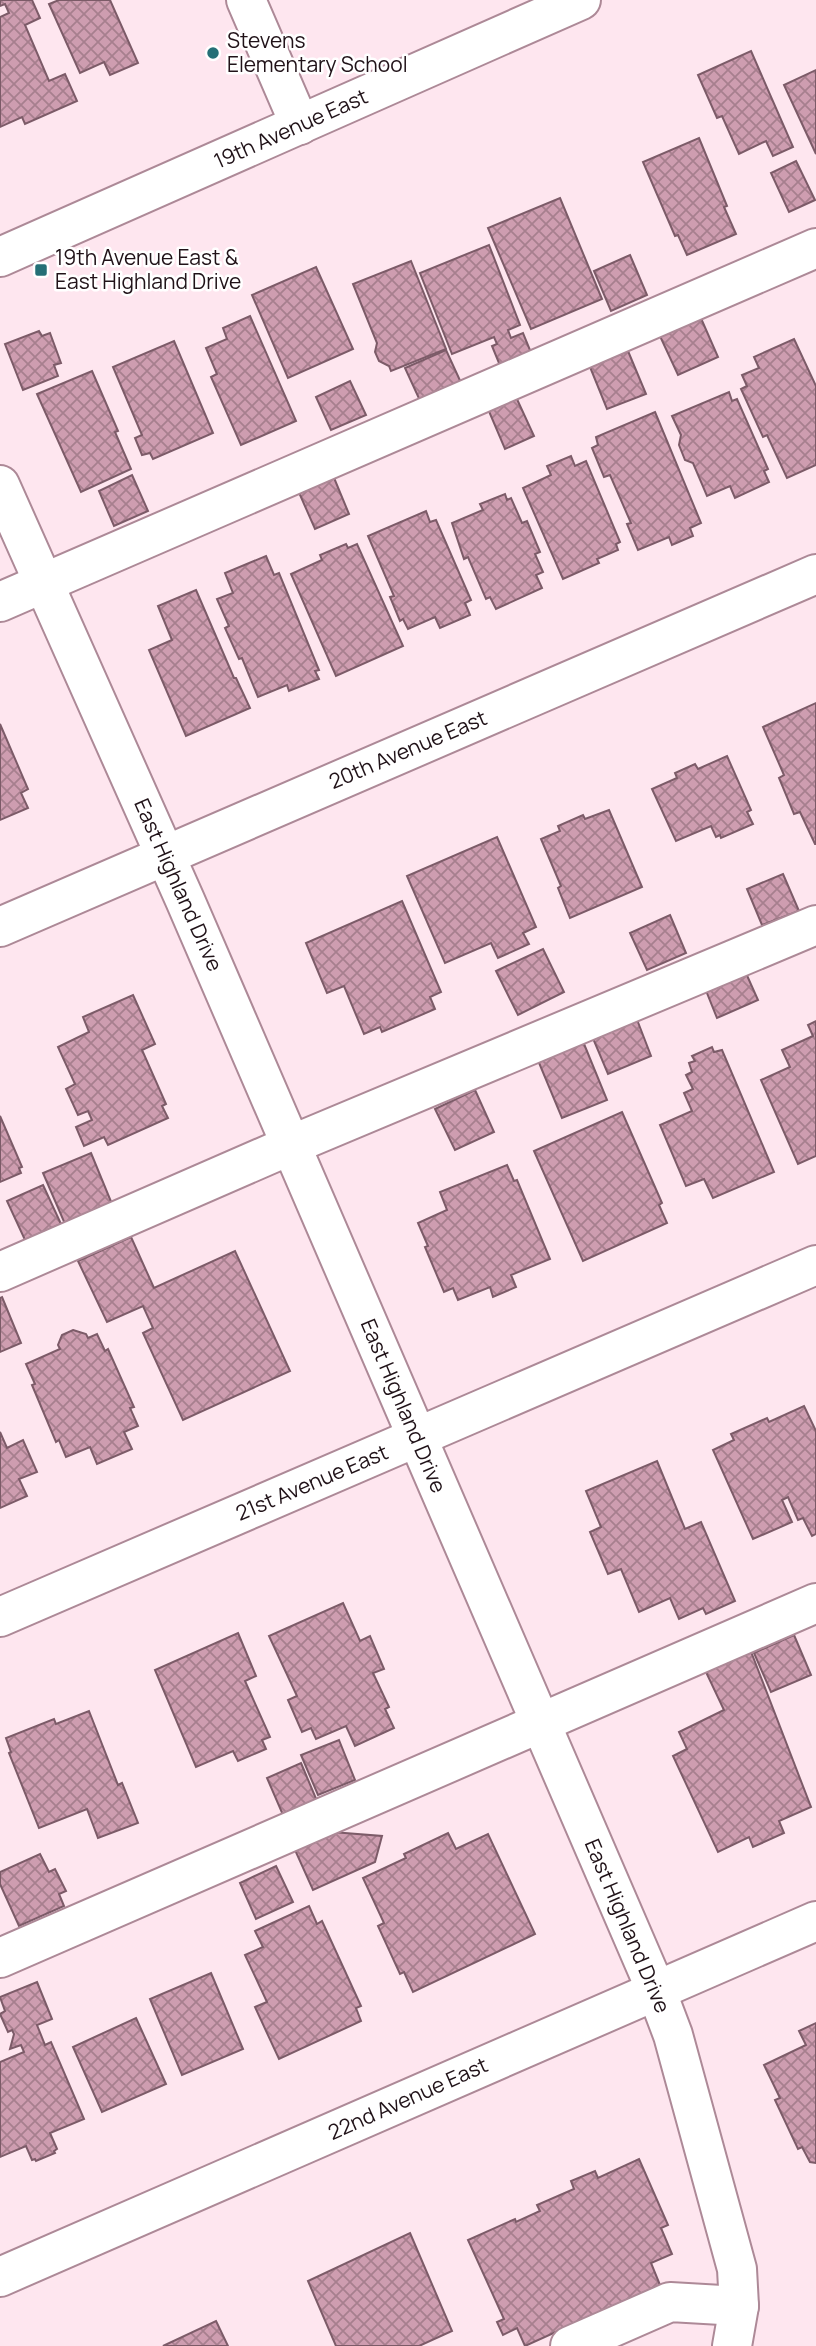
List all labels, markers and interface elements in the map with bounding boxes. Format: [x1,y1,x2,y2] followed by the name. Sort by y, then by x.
[227,26,408,78] place label: Stevens Elementary School
[205,45,221,61] marker: Stevens Elementary School
[209,82,372,175] street label: 19th Avenue East
[55,243,241,295] place label: 19th Avenue East & East Highland Drive
[33,262,49,278] marker: 19th Avenue East & East Highland Drive
[324,703,491,795] street label: 20th Avenue East
[128,794,230,975] street label: East Highland Drive
[355,1314,453,1497] street label: East Highland Drive
[231,1437,392,1527] street label: 21st Avenue East
[579,1834,677,2017] street label: East Highland Drive
[323,2050,492,2146] street label: 22nd Avenue East

